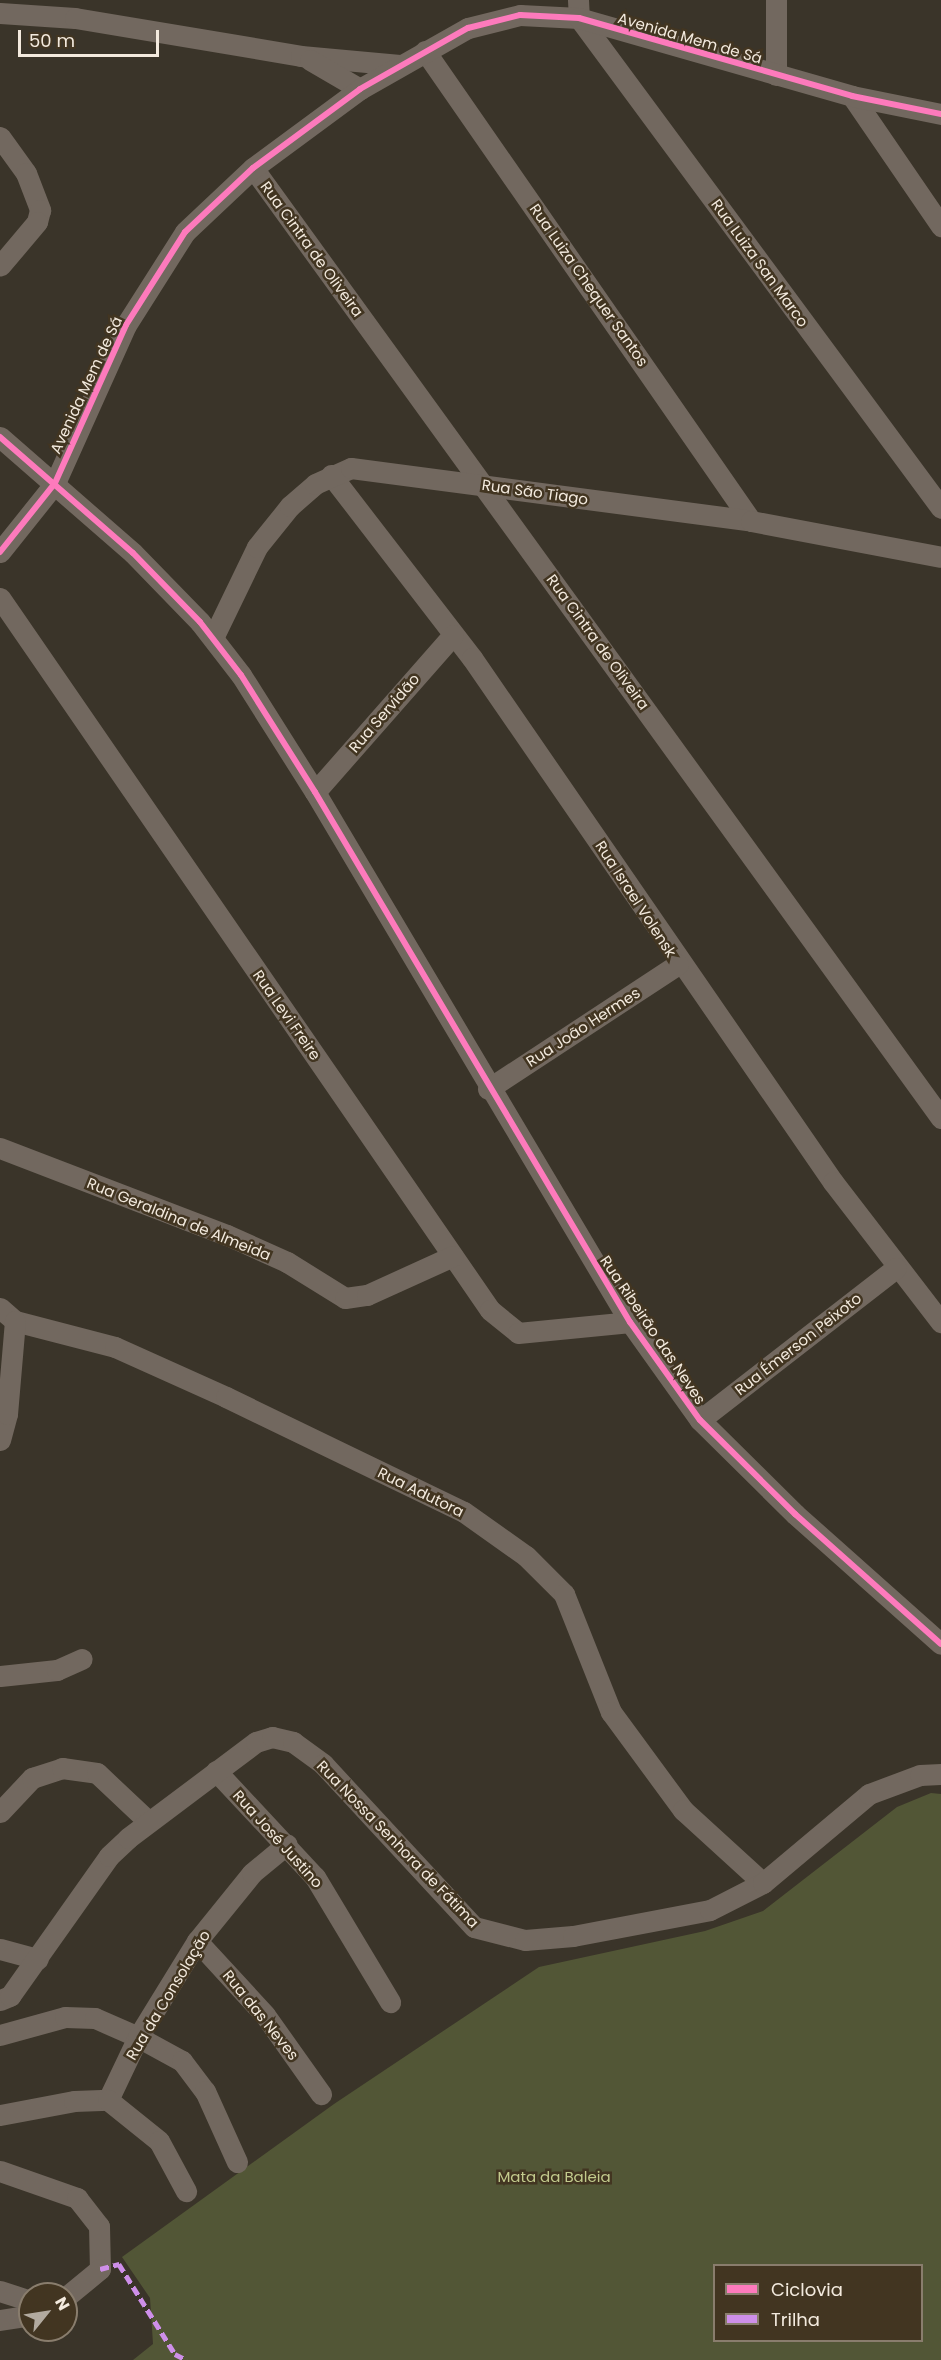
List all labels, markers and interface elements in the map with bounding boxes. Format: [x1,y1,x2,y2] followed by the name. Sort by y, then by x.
[616,9,764,67] street label: Avenida Mem de Sá
[21,18,162,56] scale bar
[29,28,75,53] text: 50 m
[257,178,367,320] street label: Rua Cintra de Oliveira
[708,196,812,330] street label: Rua Luiza San Marco
[526,200,652,370] street label: Rua Luiza Chequer Santos
[46,313,126,457] street label: Avenida Mem de Sá
[481,476,589,508] street label: Rua São Tiago
[543,571,653,713] street label: Rua Cintra de Oliveira
[345,670,423,756] street label: Rua Servidão
[592,837,680,961] street label: Rua Israel Volensk
[249,967,325,1063] street label: Rua Levi Freire
[523,984,643,1070] street label: Rua João Hermes
[84,1174,274,1264] street label: Rua Geraldina de Almeida
[596,1252,710,1408] street label: Rua Ribeirão das Neves
[731,1289,865,1399] street label: Rua Émerson Peixoto
[375,1463,467,1521] street label: Rua Adutora
[313,1757,483,1931] street label: Rua Nossa Senhora de Fátima
[229,1786,327,1892] street label: Rua José Justino
[122,1927,214,2063] street label: Rua da Consolação
[219,1966,303,2064] street label: Rua das Neves
[497,2168,611,2186] park label: Mata da Baleia
[713,2264,923,2342] legend
[771,2277,843,2302] text: Ciclovia
[18,2282,78,2342] north arrow
[49,2293,75,2315] text: N
[771,2307,820,2332] text: Trilha

